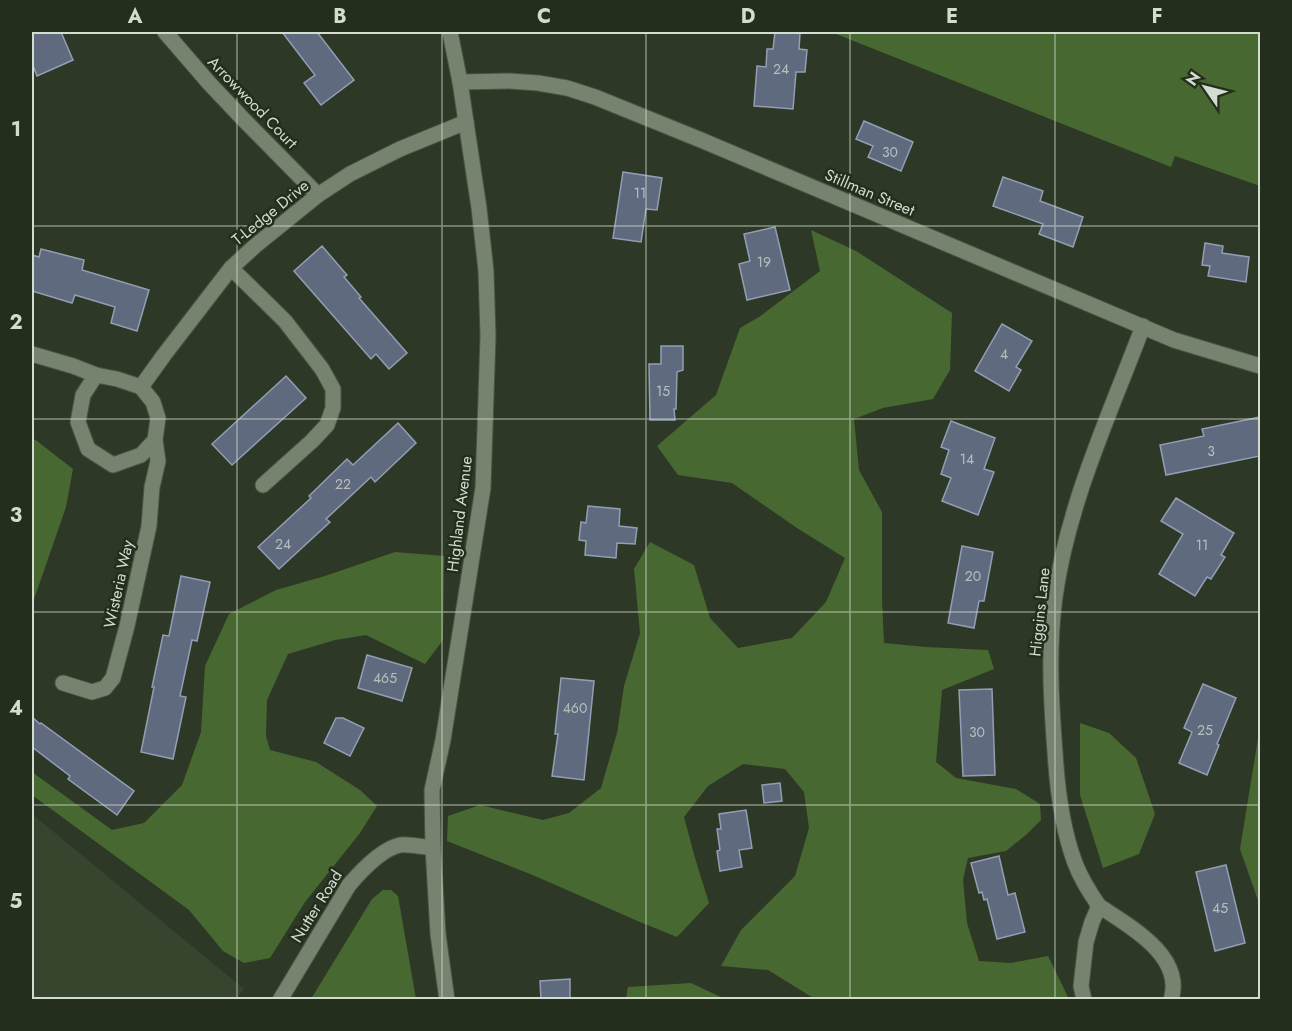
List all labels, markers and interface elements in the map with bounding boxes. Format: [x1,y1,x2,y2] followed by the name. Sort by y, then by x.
[127,2,143,31] text: A
[333,2,347,31] text: B
[537,2,551,31] text: C
[741,2,755,31] text: D
[946,2,958,31] text: E
[1151,2,1163,31] text: F
[202,51,303,154] street label: Arrowwood Court
[1175,57,1235,117] north arrow
[773,59,789,79] house number: 24
[1180,67,1206,90] text: N
[11,115,21,144] text: 1
[882,142,898,162] house number: 30
[821,163,918,222] street label: Stillman Street
[227,174,314,251] street label: T-Ledge Drive
[634,183,646,203] house number: 11
[757,252,771,272] house number: 19
[9,308,23,337] text: 2
[1000,344,1008,364] house number: 4
[656,381,670,401] house number: 15
[1207,441,1215,461] house number: 3
[960,449,974,469] house number: 14
[441,455,478,573] street label: Highland Avenue
[335,474,351,494] house number: 22
[10,501,22,530] text: 3
[275,534,291,554] house number: 24
[1196,535,1208,555] house number: 11
[98,537,139,630] street label: Wisteria Way
[965,566,981,586] house number: 20
[1023,567,1056,658] street label: Higgins Lane
[373,668,397,688] house number: 465
[9,694,23,723] text: 4
[563,698,587,718] house number: 460
[1197,720,1213,740] house number: 25
[969,722,985,742] house number: 30
[285,866,348,947] street label: Nutter Road
[10,887,23,916] text: 5
[1212,898,1228,918] house number: 45

